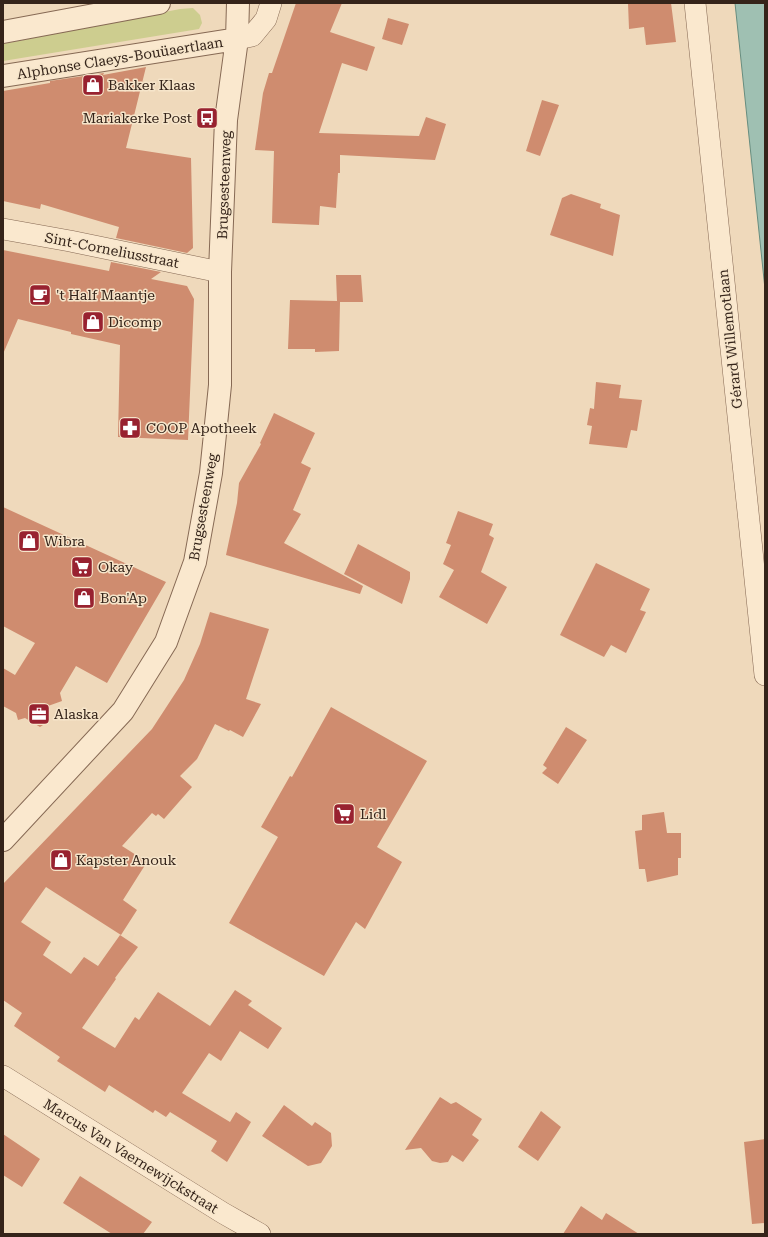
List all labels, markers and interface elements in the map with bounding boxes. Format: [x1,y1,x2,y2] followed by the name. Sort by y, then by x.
[16,34,224,82] street label: Alphonse Claeys-Bouüaertlaan
[80,72,106,98] shop icon: Bakker Klaas
[108,77,195,93] place label: Bakker Klaas
[194,105,220,131] bus stop icon: Mariakerke Post
[83,110,192,126] place label: Mariakerke Post
[214,130,234,240] street label: Brugsesteenweg
[44,229,180,271] street label: Sint-Corneliusstraat
[715,268,745,410] street label: Gérard Willemotlaan
[27,282,53,308] cafe icon: 't Half Maantje
[56,287,155,303] place label: 't Half Maantje
[80,309,106,335] shop icon: Dicomp
[108,314,162,330] place label: Dicomp
[117,415,143,441] pharmacy icon: COOP Apotheek
[146,420,257,436] place label: COOP Apotheek
[186,452,220,562] street label: Brugsesteenweg
[16,528,42,554] shop icon: Wibra
[44,533,85,549] place label: Wibra
[69,554,95,580] supermarket icon: Okay
[98,559,134,575] place label: Okay
[71,585,97,611] shop icon: Bon'Ap
[100,590,147,606] place label: Bon'Ap
[26,701,52,727] office icon: Alaska
[54,706,99,722] place label: Alaska
[331,801,357,827] supermarket icon: Lidl
[360,806,387,822] place label: Lidl
[48,847,74,873] shop icon: Kapster Anouk
[76,852,177,868] place label: Kapster Anouk
[41,1095,221,1217] street label: Marcus Van Vaernewijckstraat

